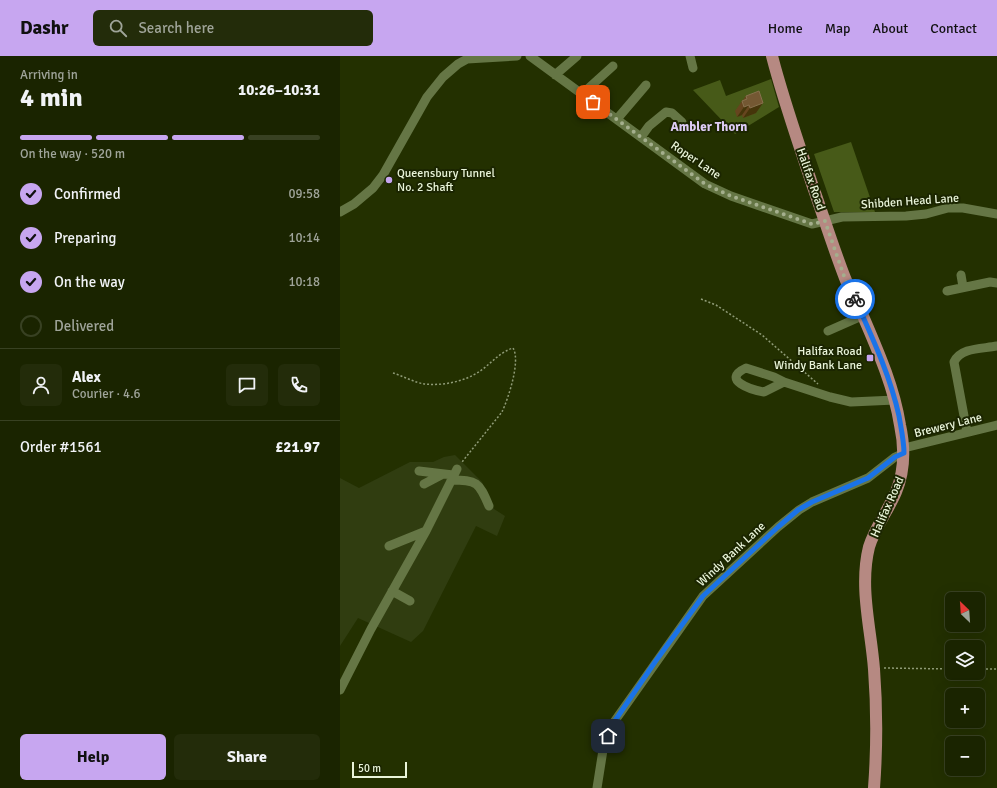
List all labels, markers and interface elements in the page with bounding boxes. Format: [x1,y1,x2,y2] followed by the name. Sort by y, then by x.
[93,10,373,46] search box
[20,16,69,40] text: Dashr
[107,17,129,39] icon: search
[139,19,214,37] text: Search here
[768,20,803,37] text: Home
[825,20,850,37] text: Map
[872,20,908,37] text: About
[930,20,977,37] text: Contact
[20,67,78,83] text: Arriving in
[238,81,320,99] text: 10:26–10:31
[20,82,83,114] text: 4 min
[576,85,610,119] pin
[582,91,604,113] icon: bag
[671,119,747,135] district label: Ambler Thorn
[668,138,724,183] street label: Roper Lane
[20,146,125,162] text: On the way · 520 m
[793,146,828,212] street label: Halifax Road
[397,166,496,195] place label: Queensbury Tunnel No. 2 Shaft
[384,175,394,185] marker: Queensbury Tunnel No. 2 Shaft
[20,183,42,205] icon: check
[54,185,121,203] text: Confirmed
[288,186,320,202] text: 09:58
[860,191,960,212] street label: Shibden Head Lane
[20,227,42,249] icon: check
[54,229,117,247] text: Preparing
[288,230,320,246] text: 10:14
[20,271,42,293] icon: check
[54,273,125,291] text: On the way
[288,274,320,290] text: 10:18
[835,279,875,319] courier
[844,288,866,310] icon: bike
[54,317,114,335] text: Delivered
[774,344,862,373] place label: Halifax Road Windy Bank Lane
[865,353,875,363] marker: Halifax Road Windy Bank Lane
[20,364,62,406] button: person
[226,364,268,406] button: chat
[278,364,320,406] button: phone
[72,368,101,386] text: Alex
[72,386,141,402] text: Courier · 4.6
[913,410,984,441] street label: Brewery Lane
[20,438,102,456] text: Order #1561
[275,438,320,456] text: £21.97
[867,475,907,540] street label: Halifax Road
[694,519,769,590] street label: Windy Bank Lane
[945,592,985,632] north arrow
[945,592,985,776] map controls
[945,640,985,680] button: layers
[945,688,985,728] button: +
[591,719,625,753] pin
[597,725,619,747] icon: home
[20,734,166,780] button: Help
[174,734,320,780] button: Share
[945,736,985,776] button: −
[352,760,407,779] scale bar
[358,762,381,775] text: 50 m

